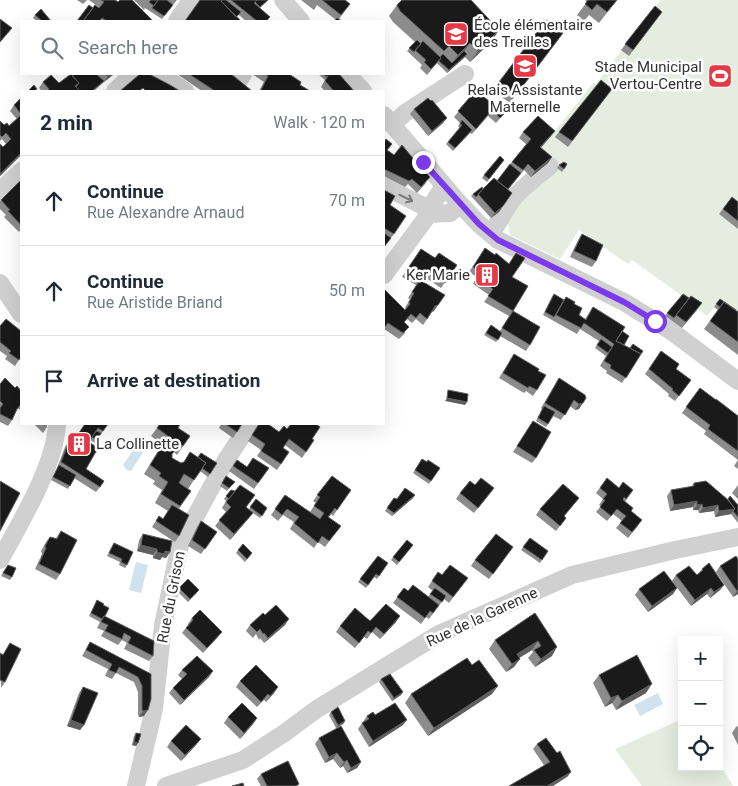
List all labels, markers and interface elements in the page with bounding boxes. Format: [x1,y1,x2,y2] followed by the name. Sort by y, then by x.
[474,16,593,51] place label: École élémentaire des Treilles
[20,20,385,75] search box
[443,21,469,47] school or university icon: École élémentaire des Treilles
[38,34,66,62] icon: search
[78,36,178,59] text: Search here
[512,53,538,79] school or university icon: Relais Assistante Maternelle
[595,58,702,93] place label: Stade Municipal Vertou-Centre
[707,63,733,89] sports icon: Stade Municipal Vertou-Centre
[468,81,583,116] place label: Relais Assistante Maternelle
[40,111,93,135] text: 2 min
[273,113,365,132] text: Walk · 120 m
[412,151,435,174] route end
[87,180,164,203] text: Continue
[40,187,68,215] icon: ahead
[329,191,365,210] text: 70 m
[399,193,414,203] one-way arrow
[87,203,244,222] text: Rue Alexandre Arnaud
[474,262,500,288] building icon: Ker Marie
[406,266,470,284] place label: Ker Marie
[87,270,164,293] text: Continue
[40,277,68,305] icon: ahead
[329,281,365,300] text: 50 m
[87,293,223,312] text: Rue Aristide Briand
[644,310,667,333] route start
[40,367,68,395] icon: arrive
[87,369,260,392] text: Arrive at destination
[66,431,92,457] building icon: La Collinette
[96,435,179,453] place label: La Collinette
[153,550,189,644] street label: Rue du Grison
[424,583,541,651] street label: Rue de la Garenne
[678,636,723,771] map controls
[678,636,723,681] button: +
[678,681,723,726] button: −
[678,726,723,771] button: locate

